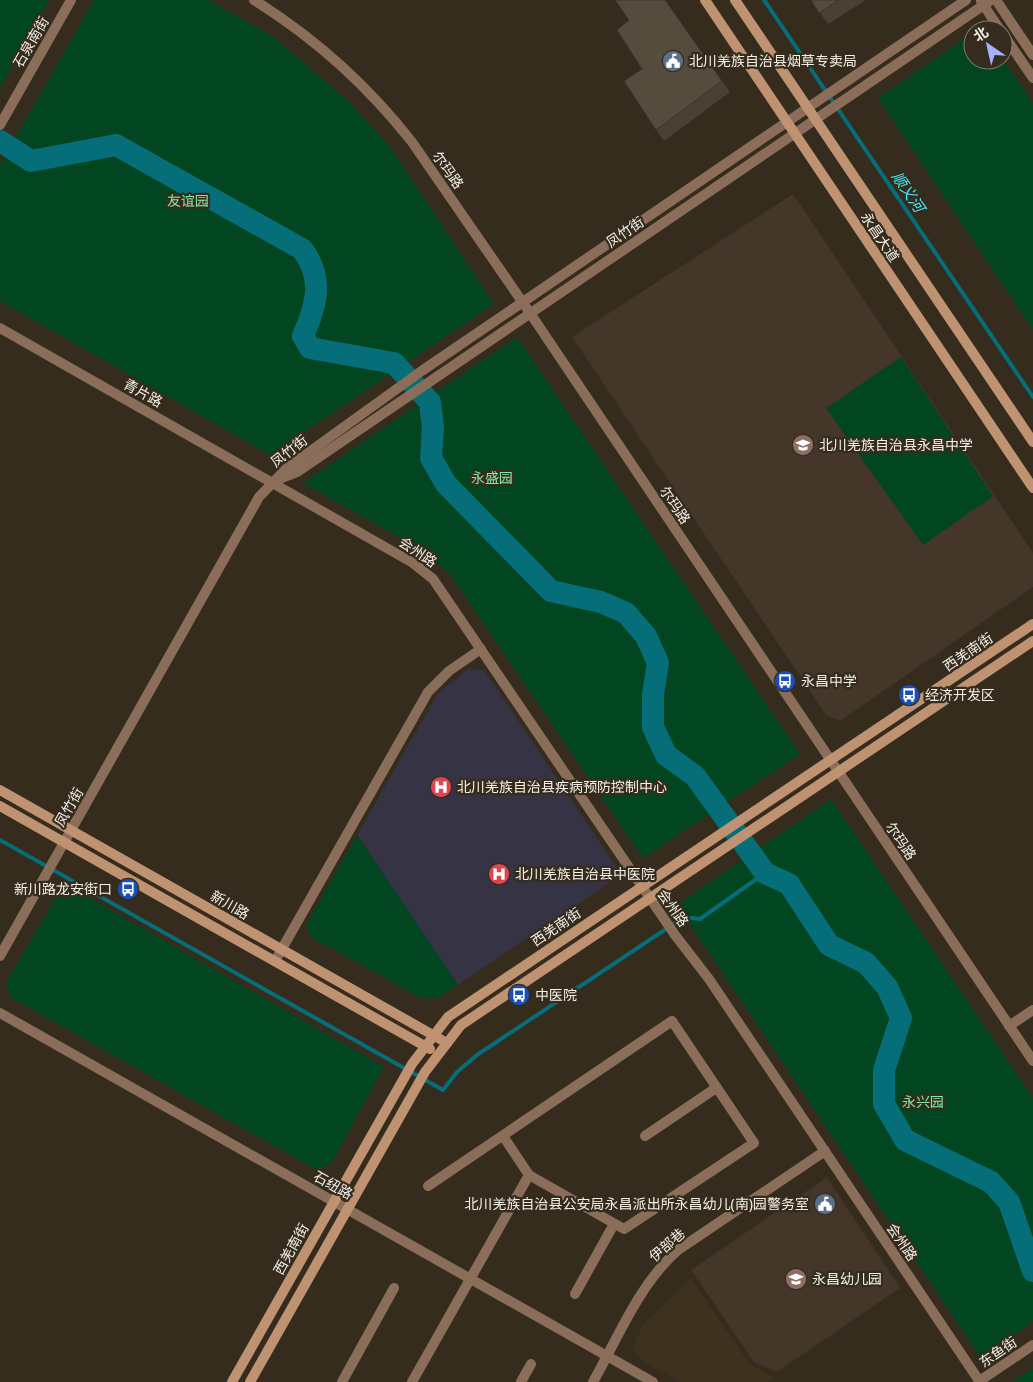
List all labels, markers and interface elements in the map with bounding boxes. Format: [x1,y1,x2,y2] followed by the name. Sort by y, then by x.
[8,13,53,71] street label: 石泉南街
[963,20,1013,70] north arrow
[969,22,992,46] text: 北
[661,49,685,73] public building icon: 北川羌族自治县烟草专卖局
[689,51,857,70] place label: 北川羌族自治县烟草专卖局
[429,147,468,192] street label: 尔玛路
[888,167,931,218] water label: 顺义河
[167,191,209,210] park label: 友谊园
[857,208,904,265] street label: 永昌大道
[602,212,647,251] street label: 凤竹街
[120,374,166,411] street label: 青片路
[266,430,311,471] street label: 凤竹街
[791,433,815,457] school or university icon: 北川羌族自治县永昌中学
[819,435,973,454] place label: 北川羌族自治县永昌中学
[471,468,513,487] park label: 永盛园
[656,482,695,527] street label: 尔玛路
[396,532,441,571] street label: 会州路
[939,628,996,675] street label: 西羌南街
[773,669,797,693] bus stop icon: 永昌中学
[801,671,857,690] place label: 永昌中学
[897,683,921,707] bus stop icon: 经济开发区
[925,685,995,704] place label: 经济开发区
[429,775,453,799] hospital icon: 北川羌族自治县疾病预防控制中心
[457,777,667,796] place label: 北川羌族自治县疾病预防控制中心
[50,784,87,830] street label: 凤竹街
[882,818,921,863] street label: 尔玛路
[487,862,511,886] hospital icon: 北川羌族自治县中医院
[515,864,655,883] place label: 北川羌族自治县中医院
[116,877,140,901] bus stop icon: 新川路龙安街口
[14,879,112,898] place label: 新川路龙安街口
[654,885,693,930] street label: 会州路
[207,886,253,923] street label: 新川路
[527,903,584,950] street label: 西羌南街
[507,983,531,1007] bus stop icon: 中医院
[535,985,577,1004] place label: 中医院
[902,1092,944,1111] park label: 永兴园
[310,1166,356,1203] street label: 石纽路
[813,1192,837,1216] public building icon: 北川羌族自治县公安局永昌派出所永昌幼儿(南)园警务室
[465,1194,809,1213] place label: 北川羌族自治县公安局永昌派出所永昌幼儿(南)园警务室
[883,1219,922,1264] street label: 会州路
[269,1220,312,1278] street label: 西羌南街
[645,1224,689,1266] street label: 伊部巷
[784,1267,808,1291] school or university icon: 永昌幼儿园
[812,1269,882,1288] place label: 永昌幼儿园
[975,1332,1020,1371] street label: 东鱼街

